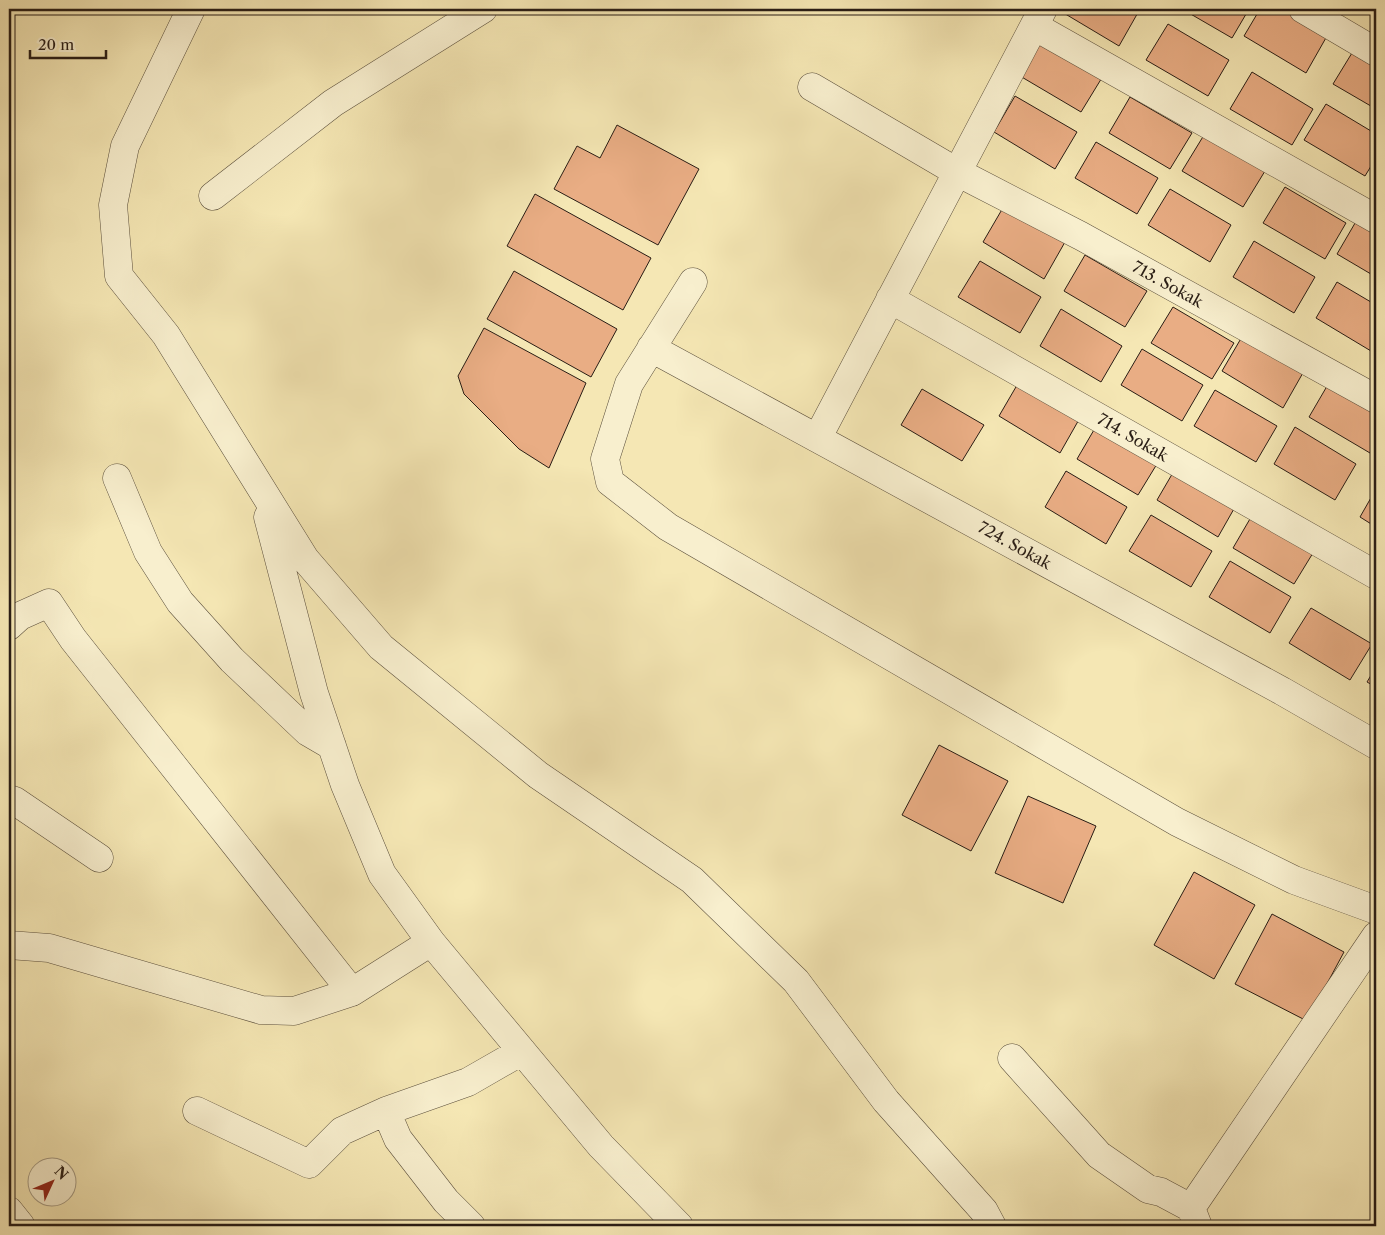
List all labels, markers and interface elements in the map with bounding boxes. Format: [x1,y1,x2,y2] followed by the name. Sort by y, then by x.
[30,28,106,60] scale bar
[38,35,74,54] text: 20 m
[1129,256,1208,312] street label: 713. Sokak
[1094,409,1173,466] street label: 714. Sokak
[975,517,1056,574] street label: 724. Sokak
[28,1158,78,1208] north arrow
[51,1162,72,1184] text: N

